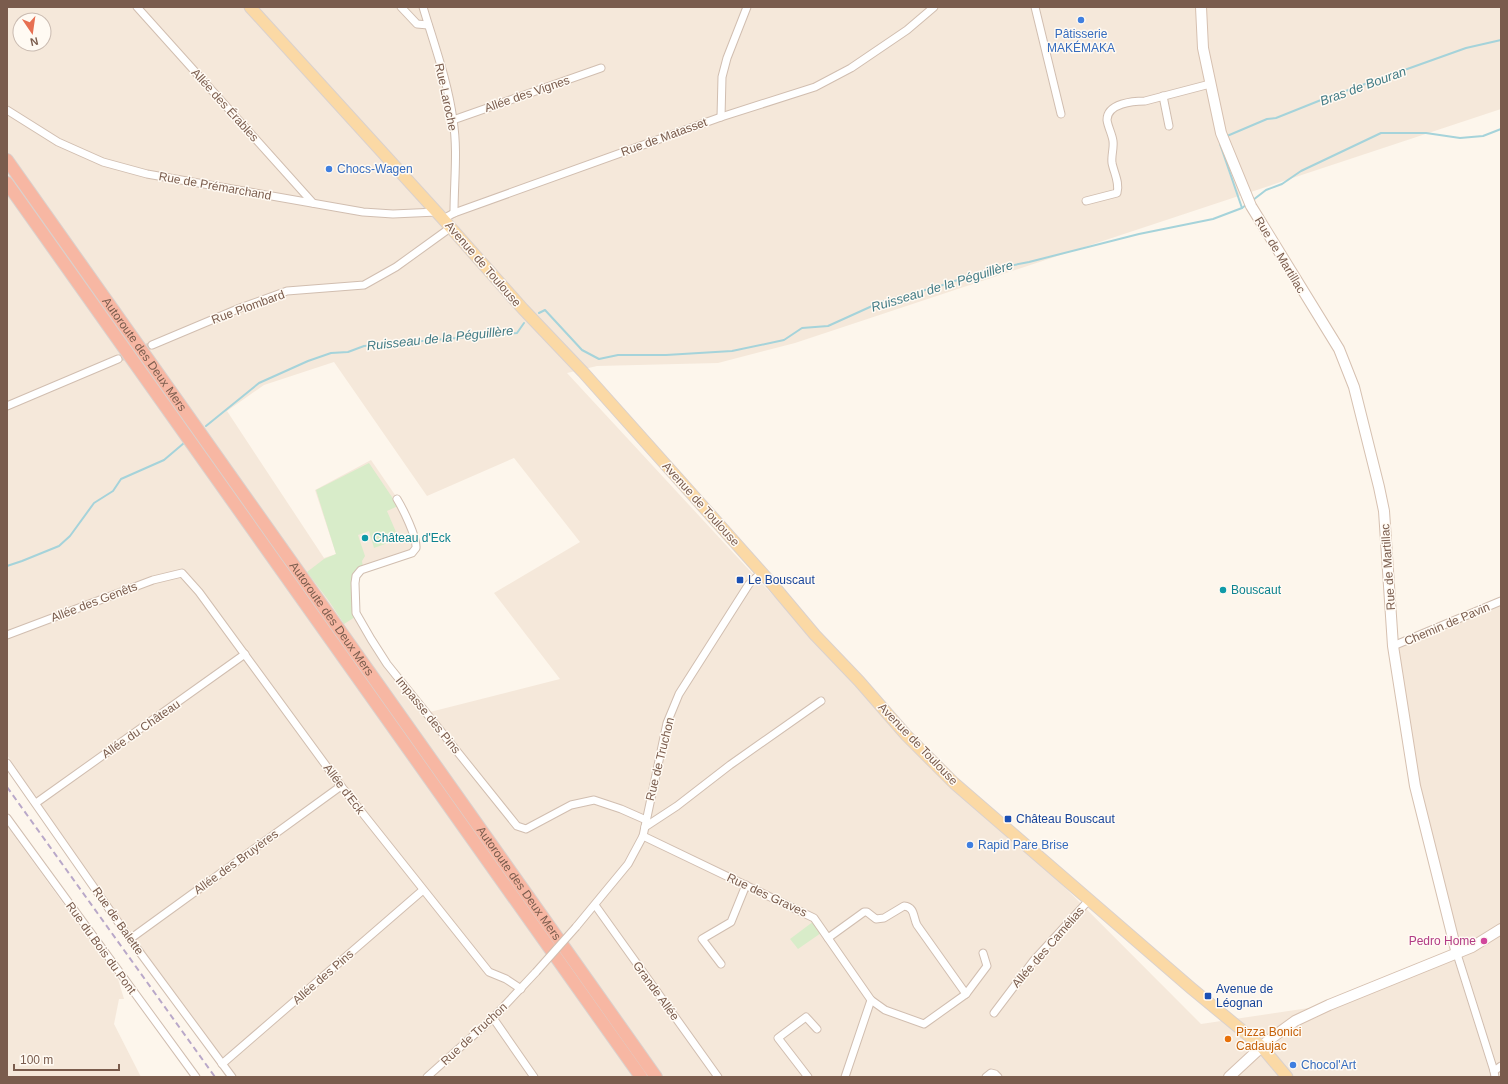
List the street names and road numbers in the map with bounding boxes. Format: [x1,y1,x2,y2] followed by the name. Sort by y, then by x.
[432,62,460,132] street label: Rue Laroche
[189,65,262,144] street label: Allée des Érables
[483,73,571,115] street label: Allée des Vignes
[619,115,710,159] street label: Rue de Matasset
[158,169,272,203] street label: Rue de Prémarchand
[1252,214,1308,296] street label: Rue de Martillac
[442,219,524,310] street label: Avenue de Toulouse
[210,287,286,327] street label: Rue Plombard
[99,295,190,414] street label: Autoroute des Deux Mers
[660,459,743,549] street label: Avenue de Toulouse
[1378,523,1398,611] street label: Rue de Martillac
[287,559,377,678] street label: Autoroute des Deux Mers
[49,579,139,625] street label: Allée des Genêts
[1402,600,1492,648] street label: Chemin de Pavin
[393,674,463,756] street label: Impasse des Pins
[99,697,183,761] street label: Allée du Château
[875,700,961,788] street label: Avenue de Toulouse
[643,716,677,802] street label: Rue de Truchon
[321,761,368,818] street label: Allée d'Eck
[474,824,564,943] street label: Autoroute des Deux Mers
[191,827,281,897] street label: Allée des Bruyères
[725,870,809,920] street label: Rue des Graves
[89,884,147,958] street label: Rue de Balette
[63,899,139,997] street label: Rue du Bois du Pont
[1009,904,1087,990] street label: Allée des Camélias
[290,947,356,1007] street label: Allée des Pins
[630,959,682,1023] street label: Grande Allée
[438,1000,510,1068] street label: Rue de Truchon

